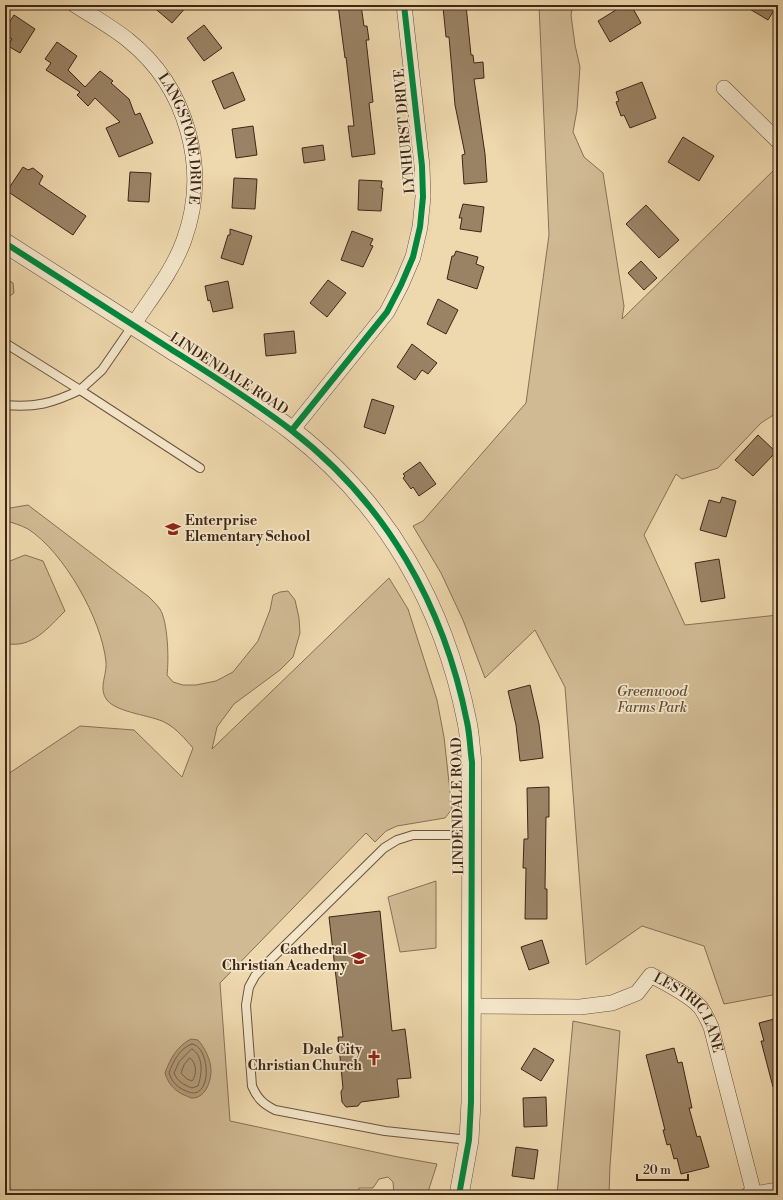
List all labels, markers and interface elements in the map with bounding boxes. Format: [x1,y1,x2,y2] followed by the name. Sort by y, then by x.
[391,68,419,194] street label: LYNHURST DRIVE
[154,70,204,206] street label: LANGSTONE DRIVE
[166,329,292,419] street label: LINDENDALE ROAD
[185,512,311,546] place label: Enterprise Elementary School
[164,520,182,538] school or university icon: Enterprise Elementary School
[617,683,688,717] park label: Greenwood Farms Park
[448,737,468,875] street label: LINDENDALE ROAD
[222,941,348,975] place label: Cathedral Christian Academy
[350,949,368,967] school or university icon: Cathedral Christian Academy
[650,969,726,1055] street label: LESTRIC LANE
[248,1041,363,1075] place label: Dale City Christian Church
[365,1049,383,1067] church icon: Dale City Christian Church
[637,1156,688,1182] scale bar
[643,1163,671,1178] text: 20 m

